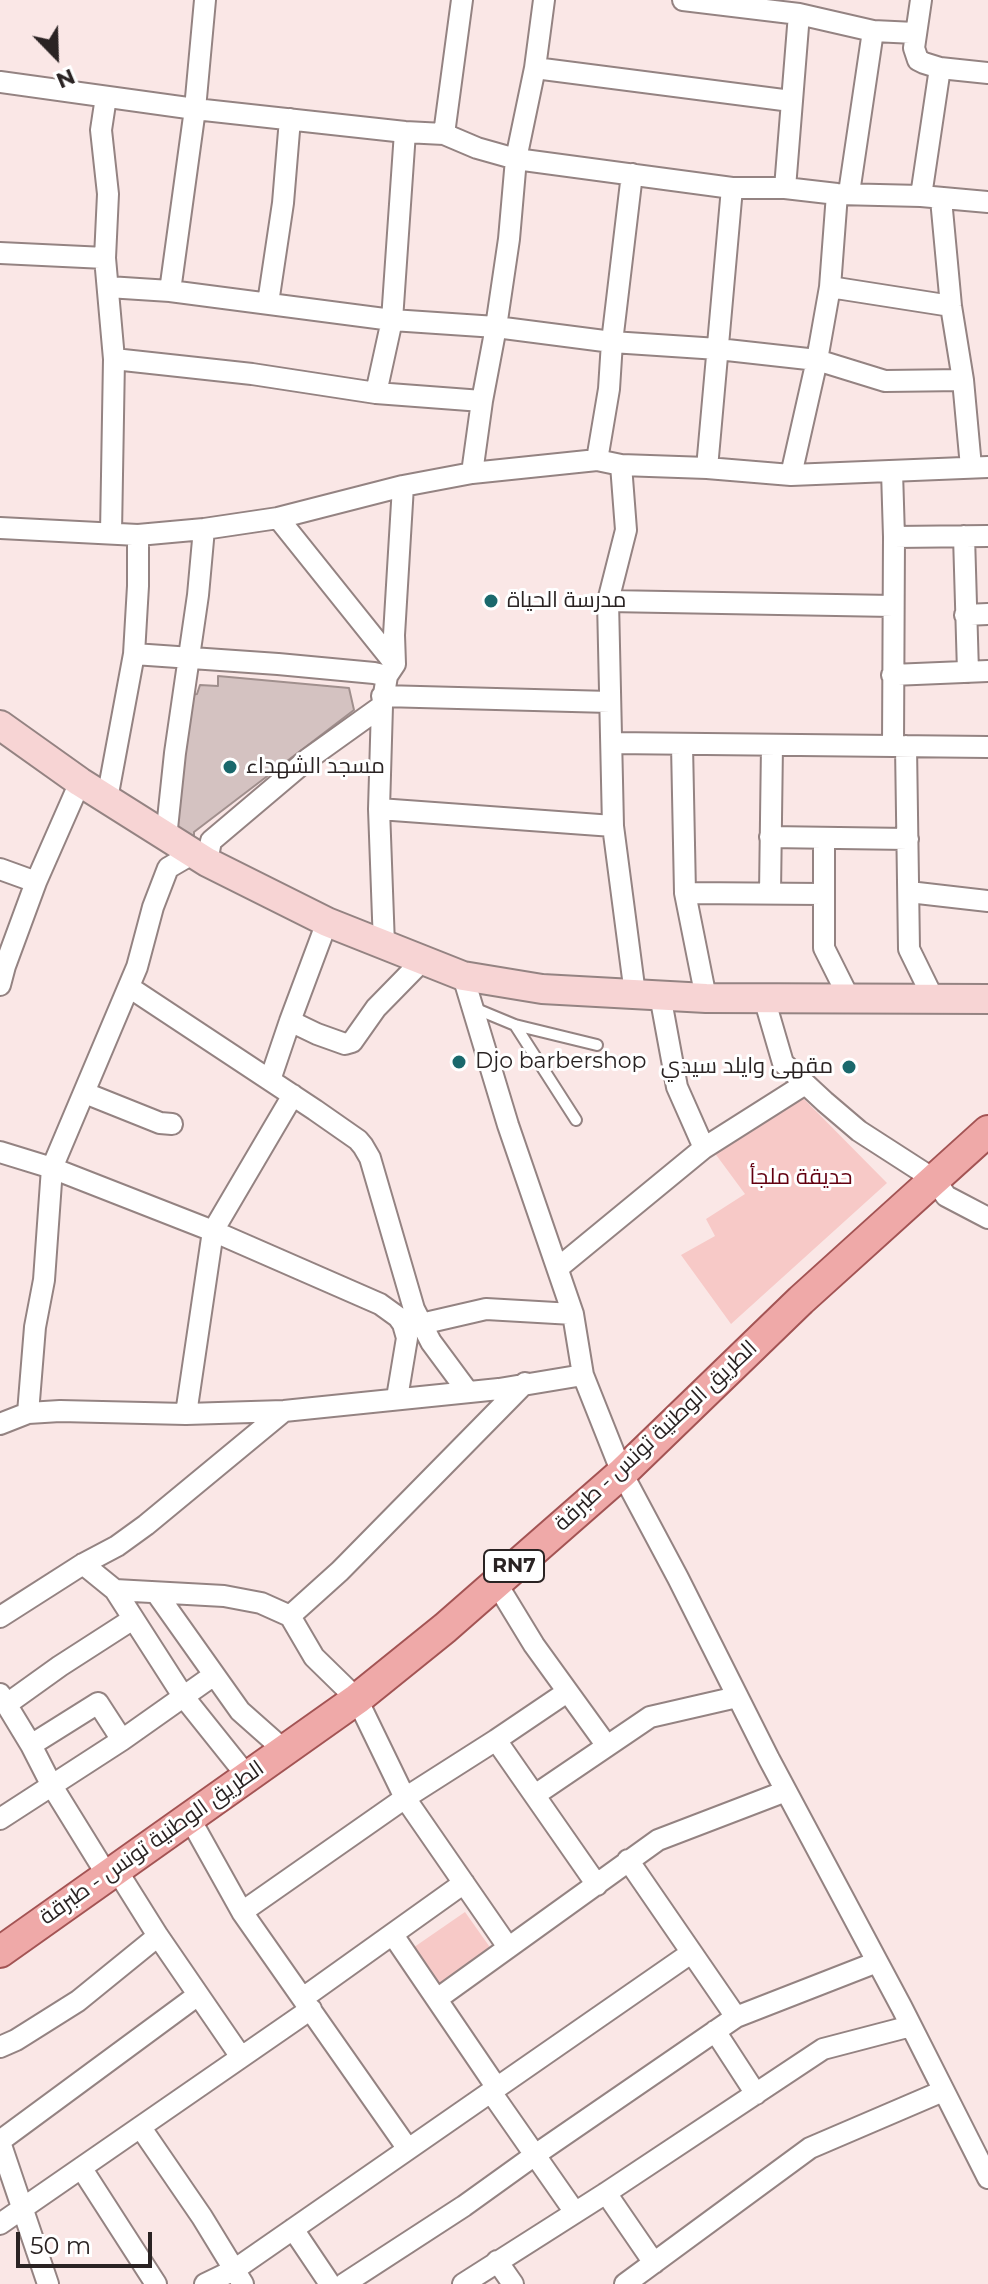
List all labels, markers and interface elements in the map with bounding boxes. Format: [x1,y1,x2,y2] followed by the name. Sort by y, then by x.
[16,16,96,96] north arrow
[52,63,79,94] text: N
[507,588,626,614] place label: مدرسة الحياة
[482,592,500,610] marker: مدرسة الحياة
[246,754,385,780] place label: مسجد الشهداء
[221,758,239,776] marker: مسجد الشهداء
[475,1049,647,1075] place label: Djo barbershop
[450,1053,468,1071] marker: Djo barbershop
[661,1054,833,1080] place label: مقهى وايلد سيدي
[840,1058,858,1076] marker: مقهى وايلد سيدي
[749,1165,853,1191] park label: حديقة ملجأ
[549,1335,763,1537] street label: الطريق الوطنية تونس - طبرقة
[484,1550,544,1582] road number: RN7
[35,1755,269,1931] street label: الطريق الوطنية تونس - طبرقة
[20,2216,156,2266] scale bar
[30,2231,91,2260] text: 50 m

